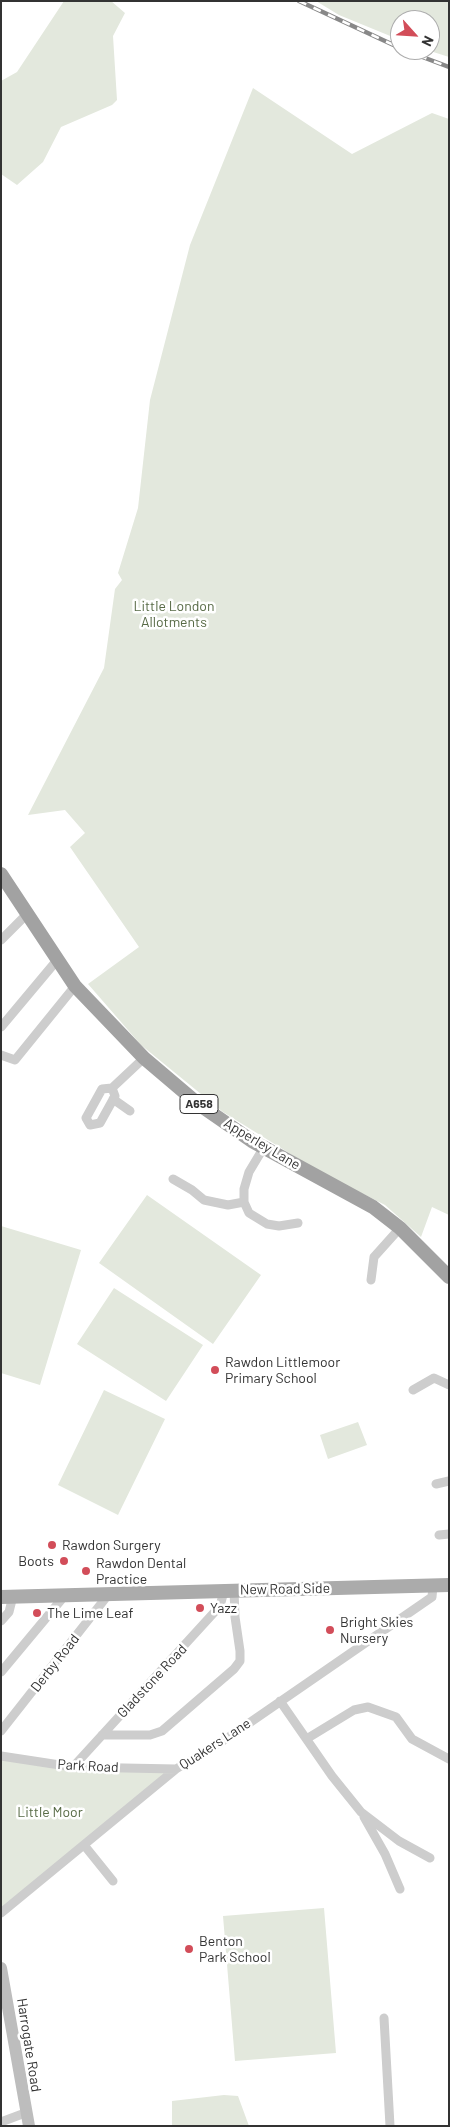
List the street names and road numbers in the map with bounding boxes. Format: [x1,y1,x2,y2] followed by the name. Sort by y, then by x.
[180,1094,218,1114] road number: A658
[221,1115,303,1173] street label: Apperley Lane
[240,1580,330,1598] street label: New Road Side
[27,1631,83,1695] street label: Derby Road
[114,1641,190,1721] street label: Gladstone Road
[176,1715,254,1773] street label: Quakers Lane
[57,1756,119,1776] street label: Park Road
[13,1997,45,2093] street label: Harrogate Road

